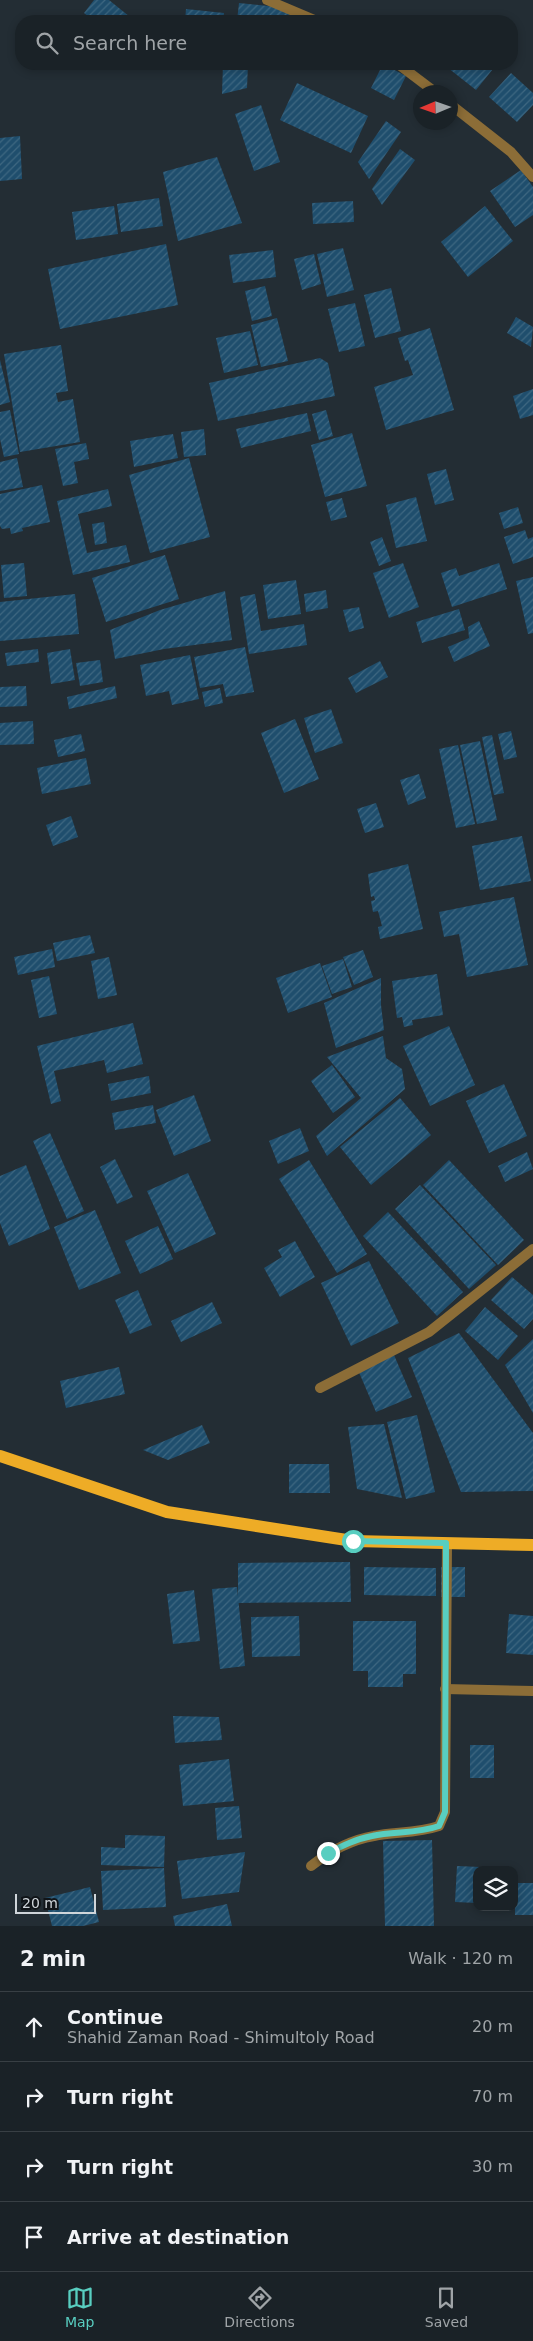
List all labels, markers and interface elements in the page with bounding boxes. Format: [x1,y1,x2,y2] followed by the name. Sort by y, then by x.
[15,15,518,70] search box
[33,29,61,57] icon: search
[73,32,187,54] text: Search here
[413,85,458,130] north arrow
[342,1530,365,1553] route start
[317,1842,340,1865] route end
[473,1866,518,1911] map controls
[473,1866,518,1911] button: layers
[15,1891,96,1914] scale bar
[22,1895,58,1911] text: 20 m
[20,1947,86,1971] text: 2 min
[408,1949,513,1968] text: Walk · 120 m
[67,2006,163,2028] text: Continue
[20,2013,48,2041] icon: ahead
[472,2017,513,2036] text: 20 m
[67,2028,375,2047] text: Shahid Zaman Road - Shimultoly Road
[20,2083,48,2111] icon: right
[67,2086,173,2108] text: Turn right
[472,2087,513,2106] text: 70 m
[20,2153,48,2181] icon: right
[67,2156,173,2178] text: Turn right
[472,2157,513,2176] text: 30 m
[20,2223,48,2251] icon: arrive
[67,2226,289,2248] text: Arrive at destination
[65,2284,94,2330] tab: Map
[224,2284,295,2330] tab: Directions
[425,2284,468,2330] tab: Saved

